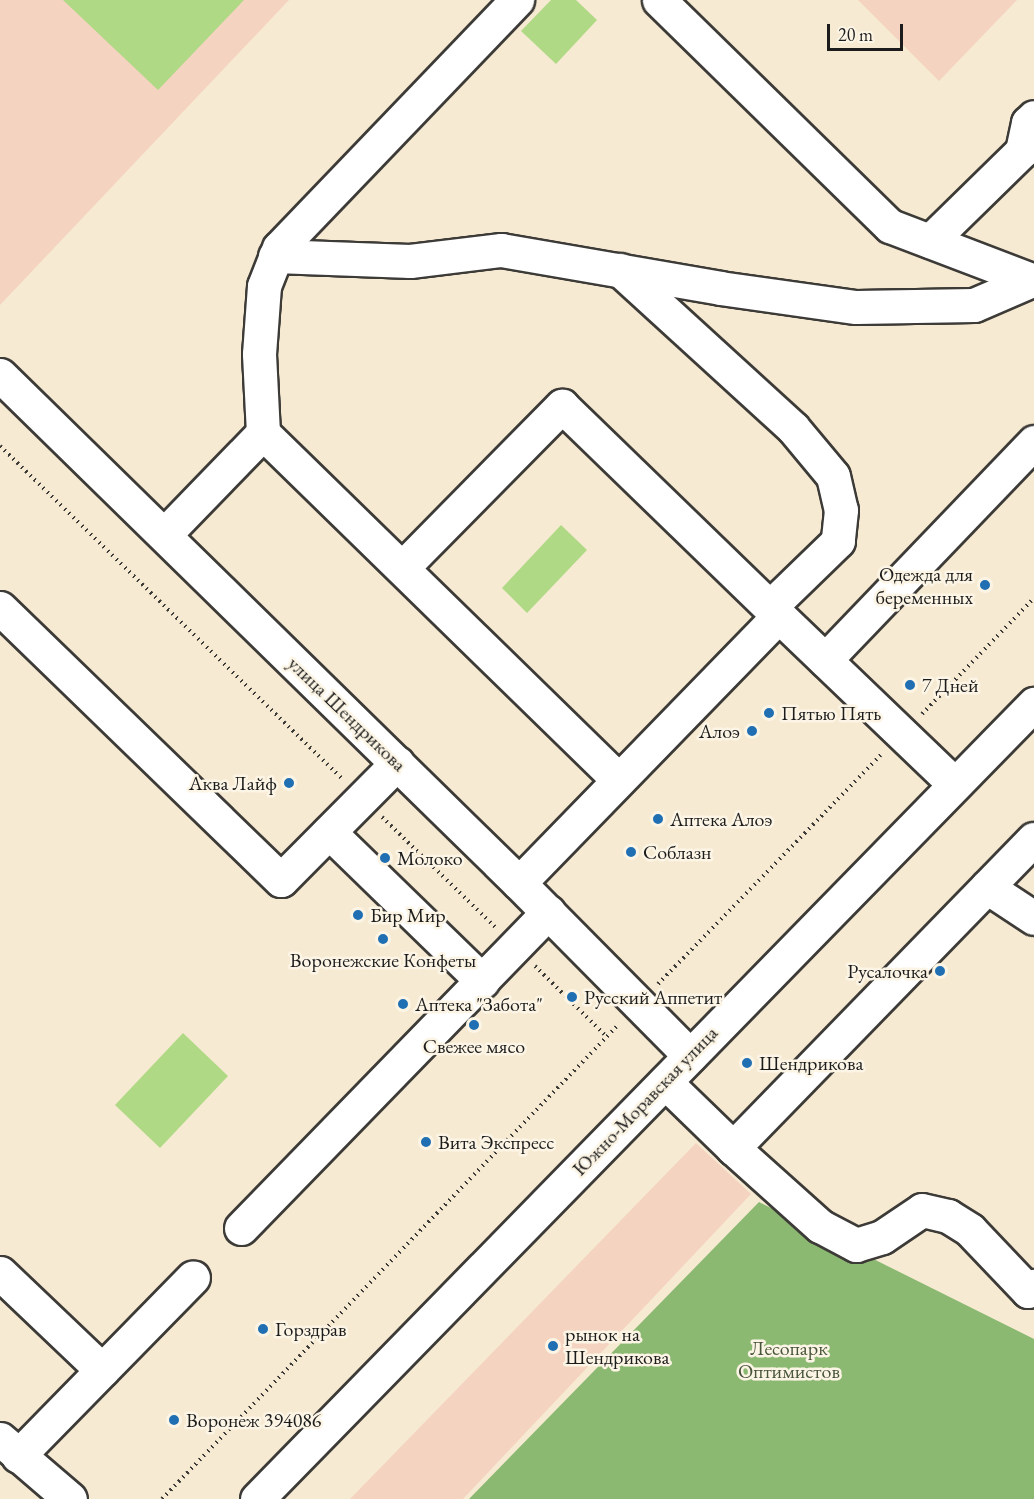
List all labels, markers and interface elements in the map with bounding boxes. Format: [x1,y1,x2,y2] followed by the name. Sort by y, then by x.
[830,12,906,50] scale bar
[838,23,873,46] text: 20 m
[876,562,973,609] place label: Одежда для беременных
[978,578,992,592] marker: Одежда для беременных
[283,651,411,777] street label: улица Шендрикова
[922,673,978,697] place label: 7 Дней
[903,678,917,692] marker: 7 Дней
[781,701,881,725] place label: Пятью Пять
[762,706,776,720] marker: Пятью Пять
[699,719,740,743] place label: Алоэ
[745,724,759,738] marker: Алоэ
[189,771,277,795] place label: Аква Лайф
[282,776,296,790] marker: Аква Лайф
[670,807,772,831] place label: Аптека Алоэ
[651,812,665,826] marker: Аптека Алоэ
[643,840,712,864] place label: Соблазн
[624,845,638,859] marker: Соблазн
[397,846,463,870] place label: Молоко
[378,851,392,865] marker: Молоко
[370,903,446,927] place label: Бир Мир
[351,908,365,922] marker: Бир Мир
[376,932,390,946] marker: Воронежские Конфеты
[290,948,476,972] place label: Воронежские Конфеты
[847,959,928,983] place label: Русалочка
[933,964,947,978] marker: Русалочка
[584,985,722,1009] place label: Русский Аппетит
[565,990,579,1004] marker: Русский Аппетит
[415,992,543,1016] place label: Аптека "Забота"
[396,997,410,1011] marker: Аптека "Забота"
[467,1018,481,1032] marker: Свежее мясо
[567,1021,723,1181] street label: Южно-Моравская улица
[423,1034,525,1058] place label: Свежее мясо
[759,1051,863,1075] place label: Шендрикова
[740,1056,754,1070] marker: Шендрикова
[438,1130,554,1154] place label: Вита Экспресс
[419,1135,433,1149] marker: Вита Экспресс
[275,1317,346,1341] place label: Горздрав
[256,1322,270,1336] marker: Горздрав
[565,1322,669,1369] place label: рынок на Шендрикова
[738,1337,840,1384] park label: Лесопарк Оптимистов
[546,1339,560,1353] marker: рынок на Шендрикова
[186,1408,321,1432] place label: Воронеж 394086
[167,1413,181,1427] marker: Воронеж 394086

